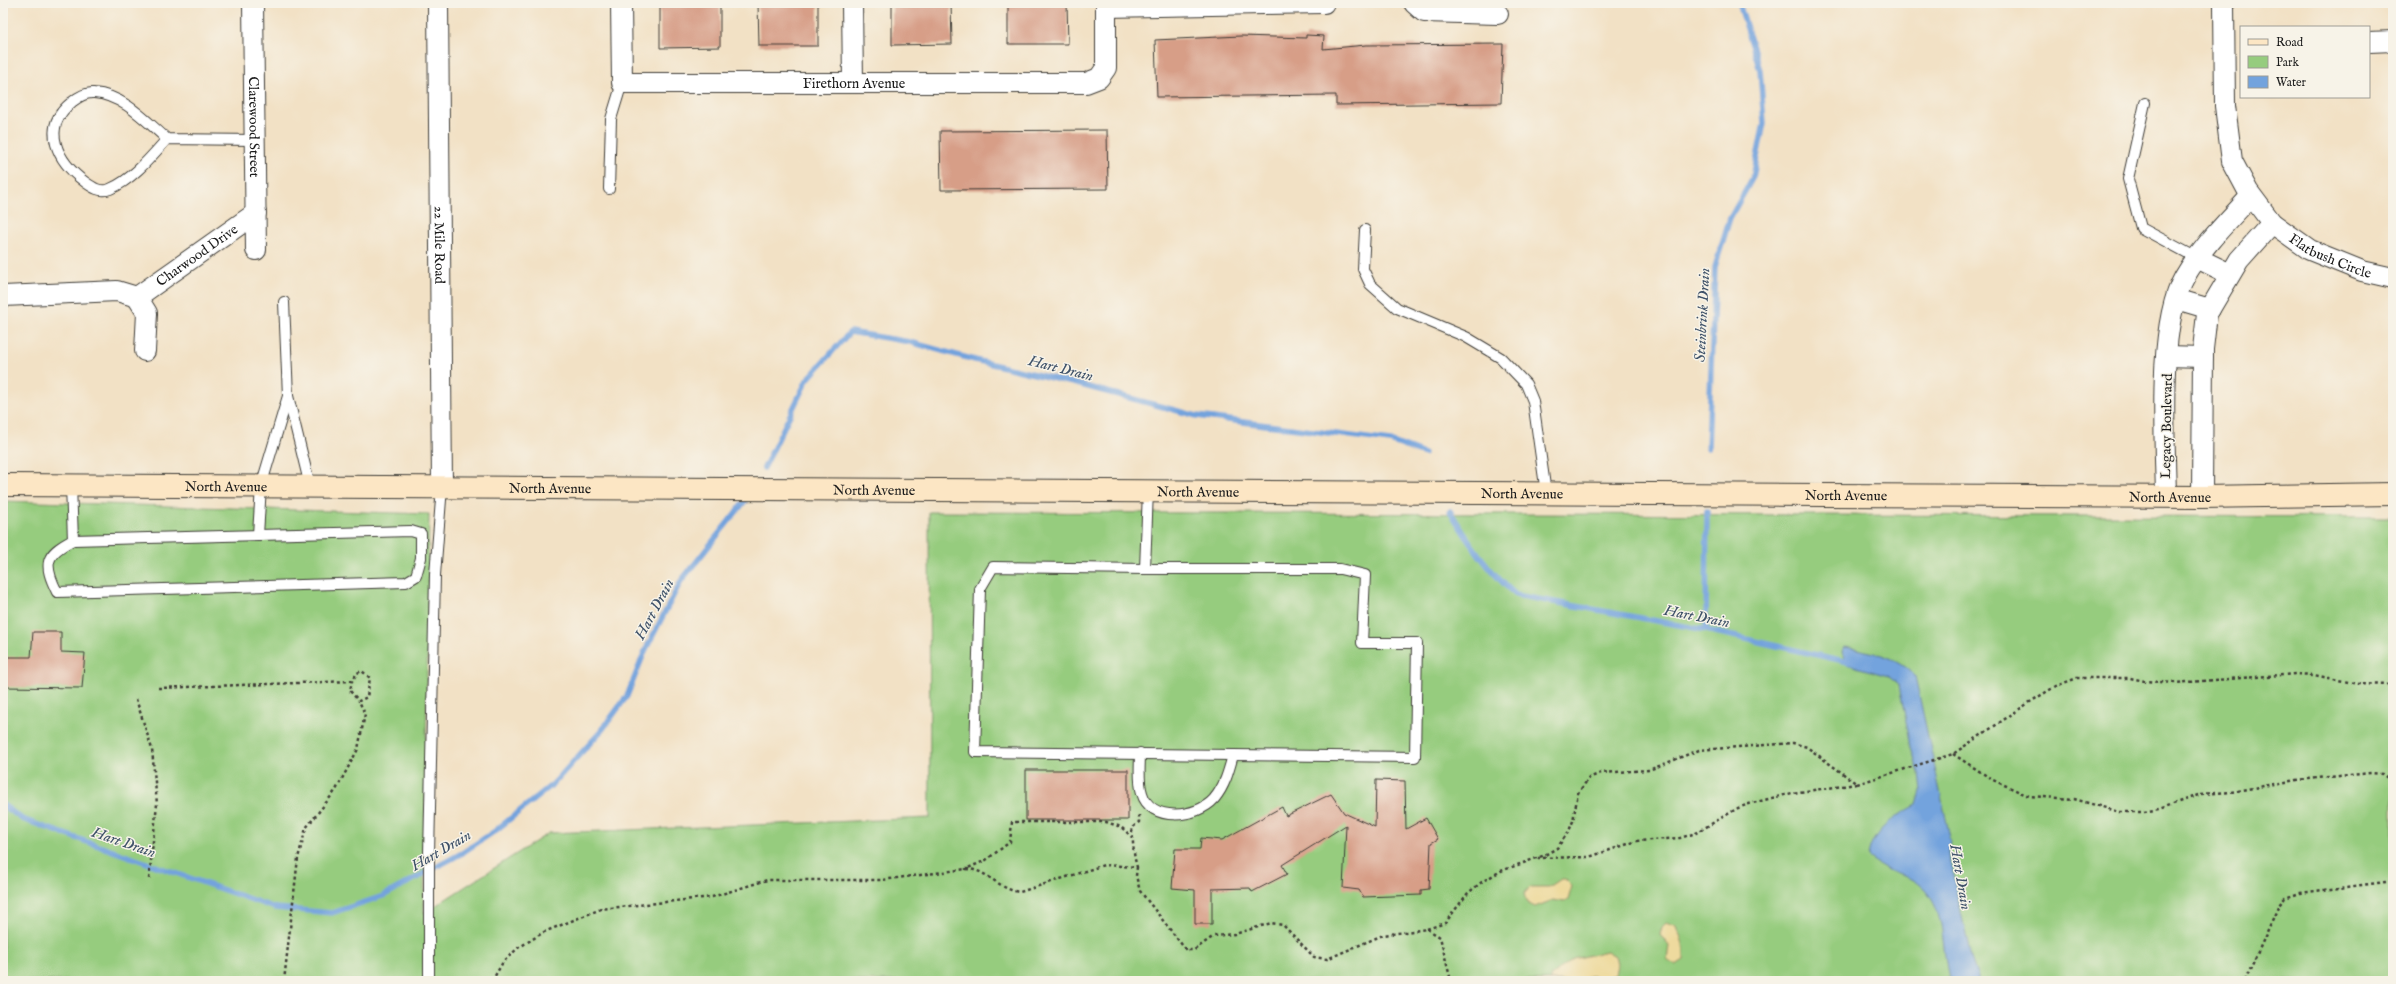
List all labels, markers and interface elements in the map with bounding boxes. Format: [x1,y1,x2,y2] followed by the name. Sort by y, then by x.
[2240,26,2370,98] legend
[2276,35,2304,50] text: Road
[2276,55,2299,70] text: Park
[803,75,906,93] street label: Firethorn Avenue
[2276,75,2307,90] text: Water
[244,76,263,178] street label: Clarewood Street
[430,206,448,285] street label: 22 Mile Road
[153,220,242,291] street label: Charwood Drive
[2285,230,2373,283] street label: Flatbush Circle
[1691,268,1714,362] water label: Steinbrink Drain
[1025,351,1095,386] water label: Hart Drain
[2157,373,2177,479] street label: Legacy Boulevard
[185,478,268,496] street label: North Avenue
[509,480,592,498] street label: North Avenue
[833,482,916,500] street label: North Avenue
[1157,483,1240,502] street label: North Avenue
[1481,485,1564,504] street label: North Avenue
[1805,487,1888,505] street label: North Avenue
[2129,489,2212,507] street label: North Avenue
[630,576,678,644] water label: Hart Drain
[1662,601,1731,632] water label: Hart Drain
[88,822,158,862] water label: Hart Drain
[407,826,475,876] water label: Hart Drain
[1945,842,1976,911] water label: Hart Drain

